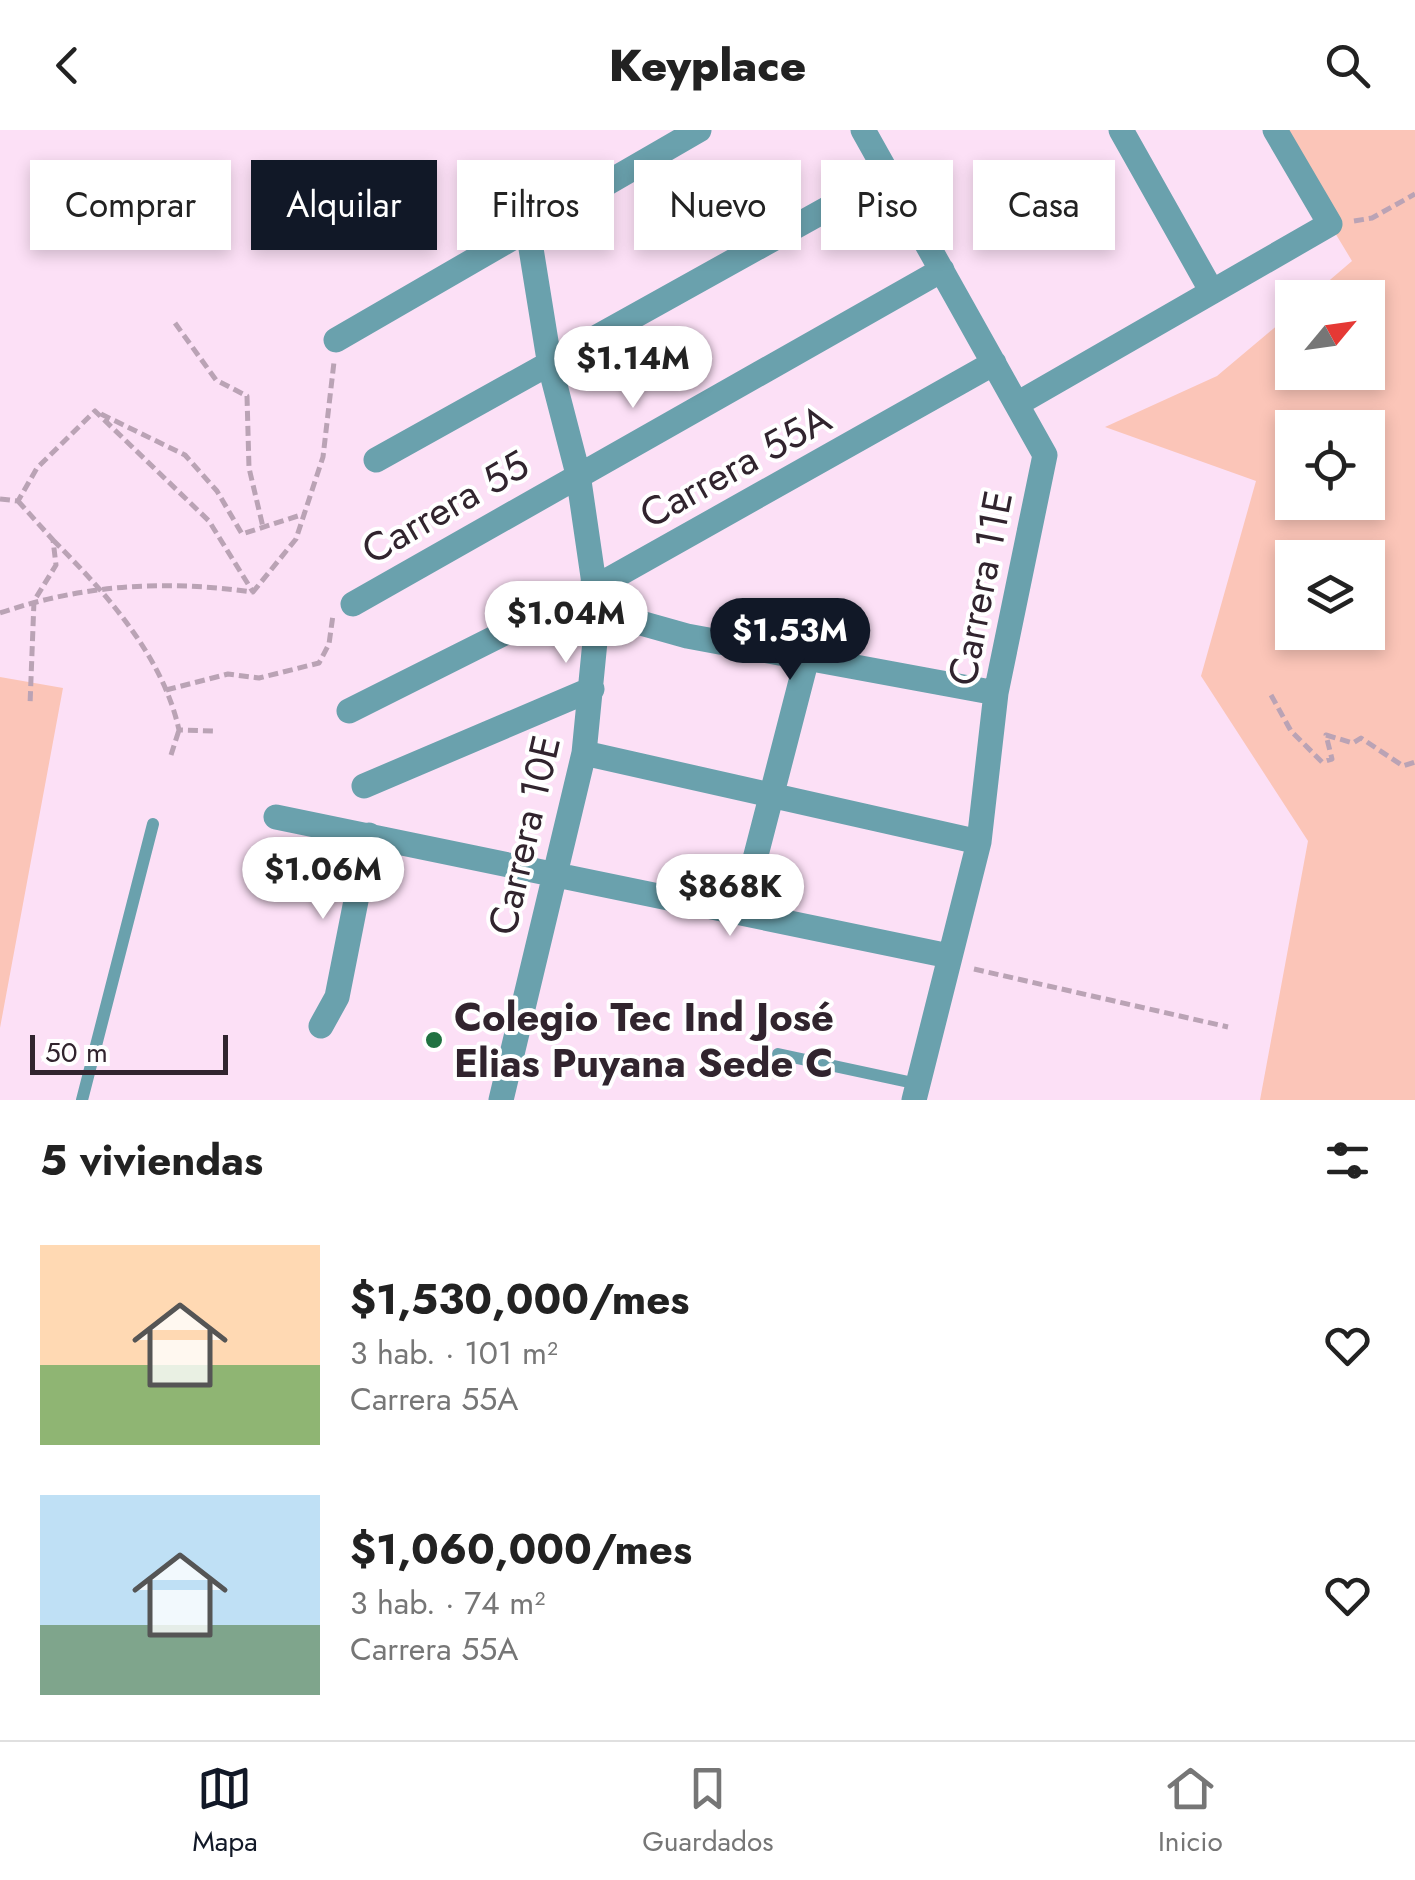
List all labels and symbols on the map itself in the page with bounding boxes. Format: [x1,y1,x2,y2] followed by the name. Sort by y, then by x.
[1275,280,1385,390] north arrow
[552,326,714,411] pin: $1.14M
[629,389,842,542] street label: Carrera 55A
[351,436,539,578] street label: Carrera 55
[933,486,1027,690] street label: Carrera 11E
[485,581,647,666] pin: $1.04M
[709,598,871,683] pin: $1.53M
[473,730,575,940] street label: Carrera 10E
[242,837,404,922] pin: $1.06M
[660,854,800,939] pin: $868K
[454,988,834,1092] place label: Colegio Tec Ind José Elias Puyana Sede C
[423,1029,445,1051] marker: Colegio Tec Ind José Elias Puyana Sede C
[30,1030,228,1074] scale bar

